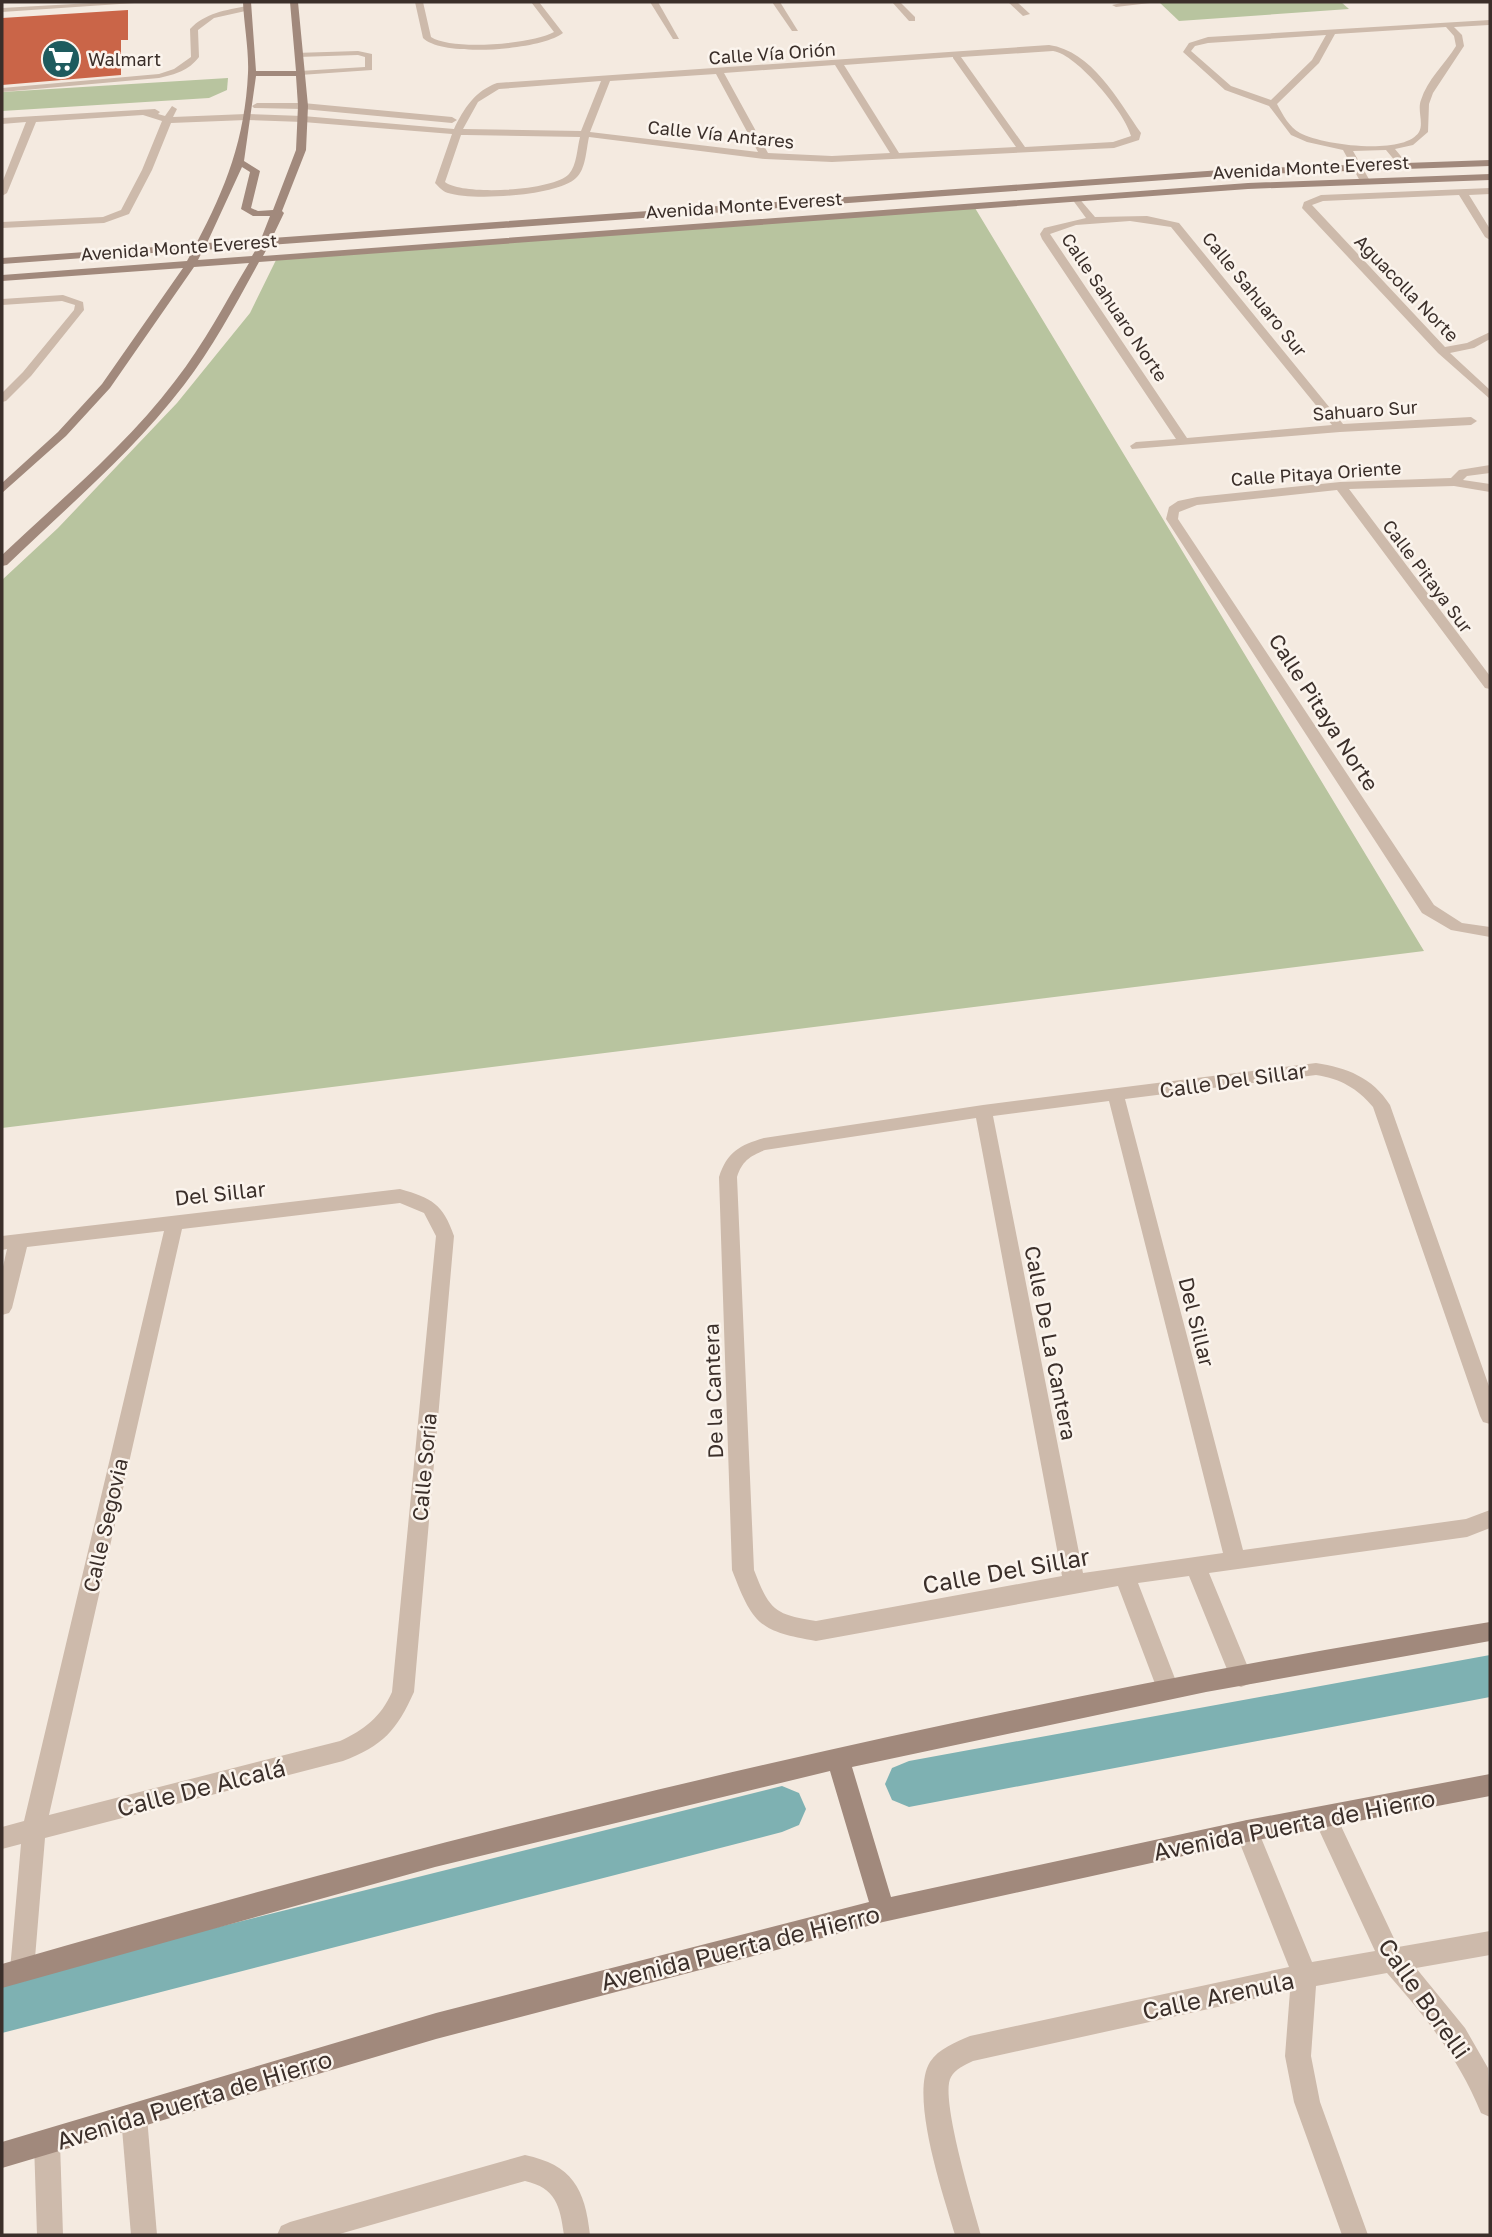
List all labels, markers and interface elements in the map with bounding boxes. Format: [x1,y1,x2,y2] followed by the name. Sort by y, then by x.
[40,38,82,80] supermarket icon: Walmart
[708,38,836,68] street label: Calle Vía Orión
[88,48,161,70] place label: Walmart
[647,115,795,153] street label: Calle Vía Antares
[1212,151,1410,183] street label: Avenida Monte Everest
[645,187,843,223] street label: Avenida Monte Everest
[1198,227,1312,361] street label: Calle Sahuaro Sur
[80,229,278,265] street label: Avenida Monte Everest
[1057,229,1173,385] street label: Calle Sahuaro Norte
[1350,230,1464,346] street label: Aguacolla Norte
[1312,395,1418,425] street label: Sahuaro Sur
[1230,456,1402,490] street label: Calle Pitaya Oriente
[1378,515,1478,637] street label: Calle Pitaya Sur
[1264,629,1384,795] street label: Calle Pitaya Norte
[1158,1057,1308,1103] street label: Calle Del Sillar
[173,1175,267,1211] street label: Del Sillar
[1019,1244,1083,1442] street label: Calle De La Cantera
[1173,1275,1221,1369] street label: Del Sillar
[698,1323,728,1459] street label: De la Cantera
[406,1412,442,1522] street label: Calle Soria
[77,1455,133,1595] street label: Calle Segovia
[920,1541,1092,1599] street label: Calle Del Sillar
[114,1752,288,1822] street label: Calle De Alcalá
[1151,1782,1437,1866] street label: Avenida Puerta de Hierro
[598,1898,882,1996] street label: Avenida Puerta de Hierro
[1373,1932,1477,2064] street label: Calle Borelli
[1139,1965,1297,2025] street label: Calle Arenula
[53,2043,335,2155] street label: Avenida Puerta de Hierro

